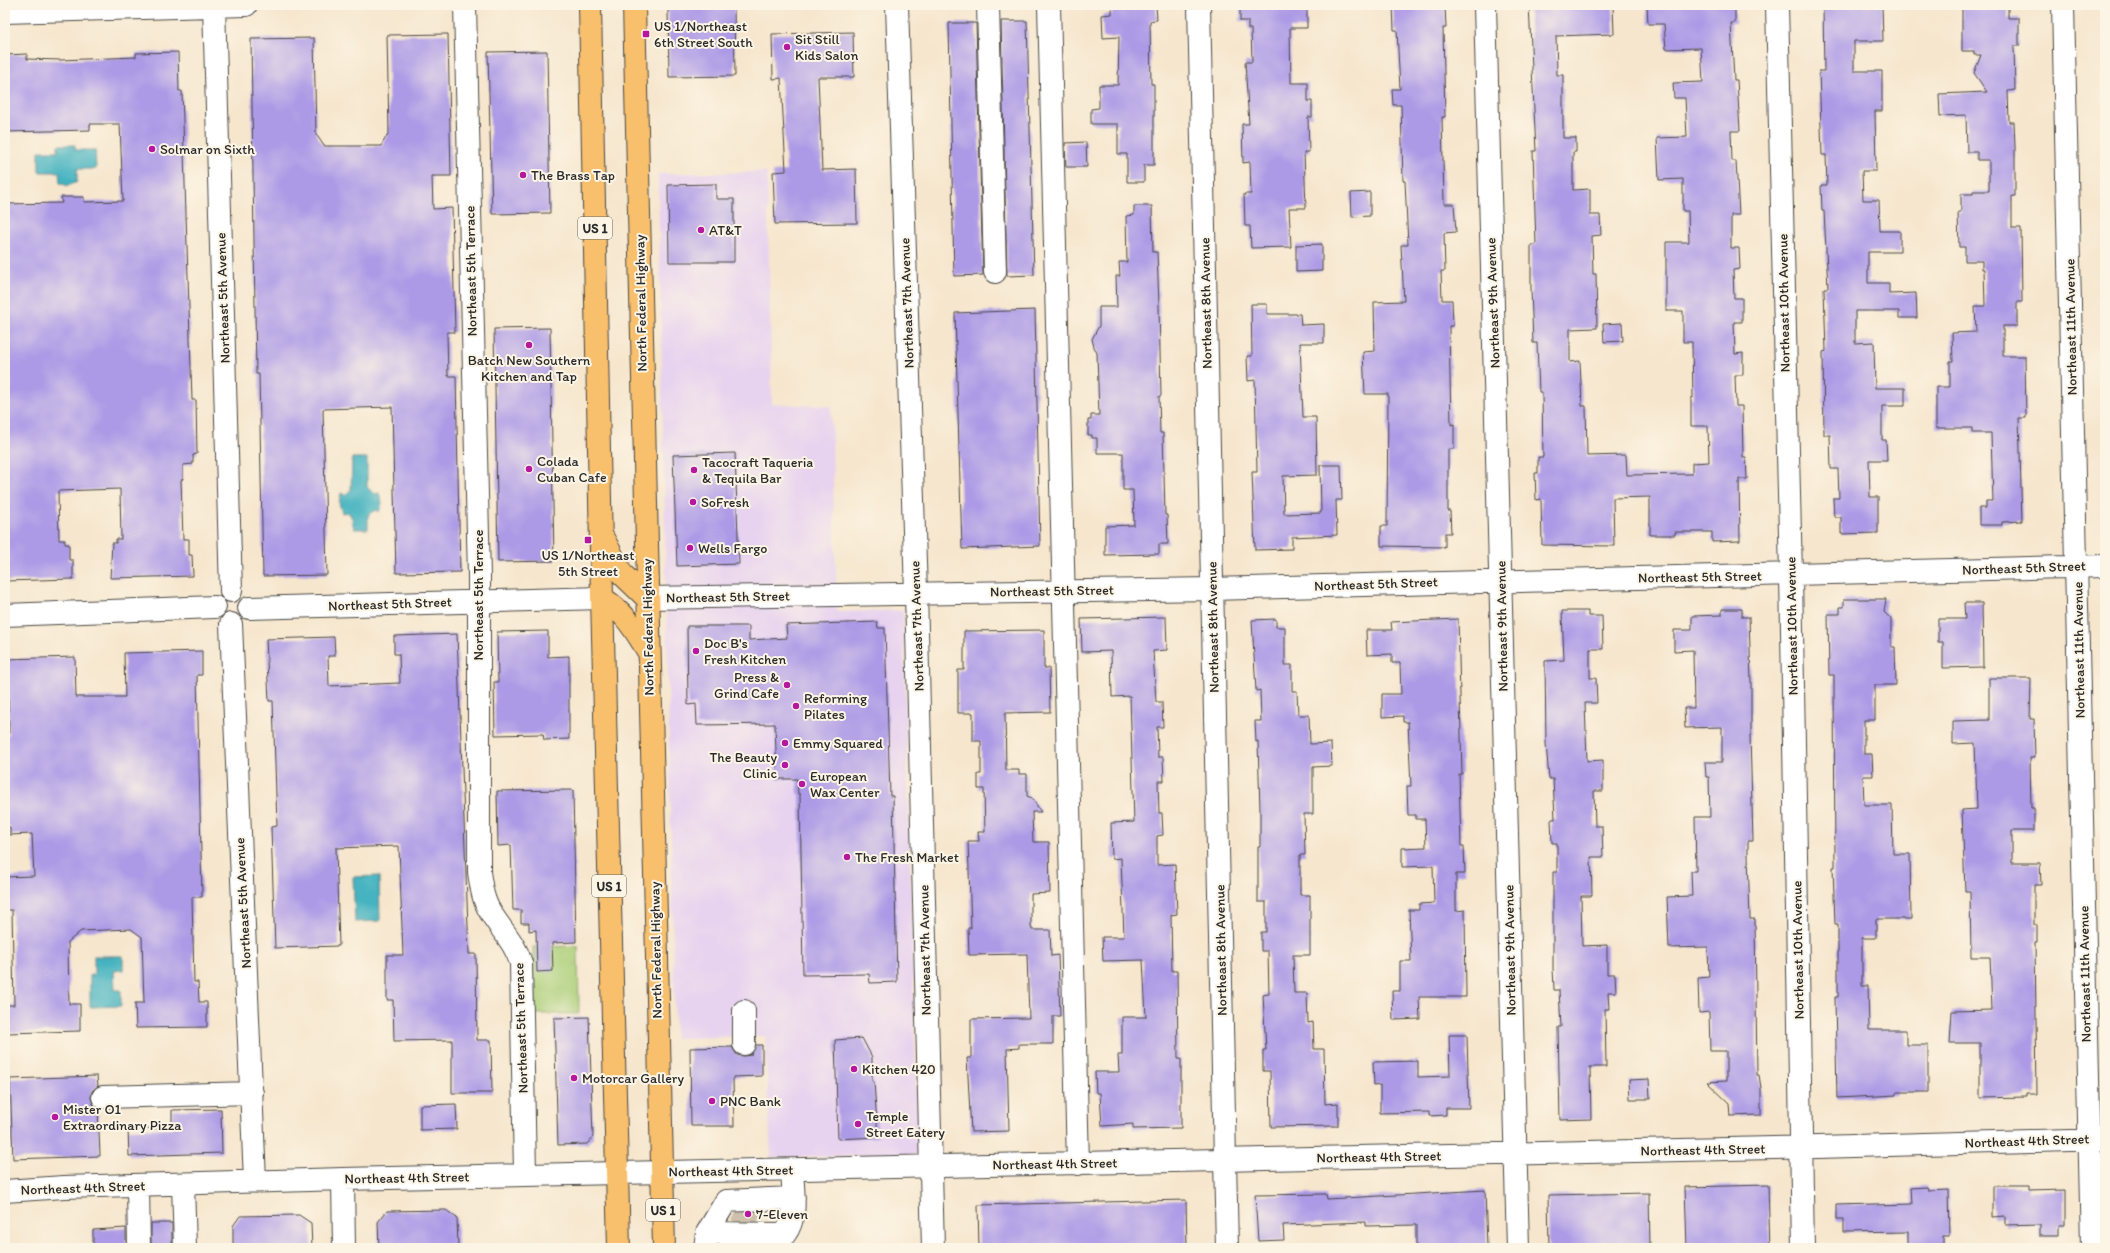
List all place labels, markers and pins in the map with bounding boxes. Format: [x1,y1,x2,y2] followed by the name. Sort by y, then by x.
[654,18,753,51] place label: US 1/Northeast 6th Street South
[641,29,651,39] marker: US 1/Northeast 6th Street South
[795,31,858,64] place label: Sit Still Kids Salon
[782,42,792,52] marker: Sit Still Kids Salon
[160,141,255,158] place label: Solmar on Sixth
[147,144,157,154] marker: Solmar on Sixth
[531,167,615,184] place label: The Brass Tap
[518,170,528,180] marker: The Brass Tap
[709,222,742,239] place label: AT&T
[696,225,706,235] marker: AT&T
[524,340,534,350] marker: Batch New Southern Kitchen and Tap
[468,352,591,385] place label: Batch New Southern Kitchen and Tap
[537,453,607,486] place label: Colada Cuban Cafe
[702,454,813,487] place label: Tacocraft Taqueria & Tequila Bar
[524,464,534,474] marker: Colada Cuban Cafe
[689,465,699,475] marker: Tacocraft Taqueria & Tequila Bar
[701,494,750,511] place label: SoFresh
[688,497,698,507] marker: SoFresh
[583,535,593,545] marker: US 1/Northeast 5th Street
[698,540,767,557] place label: Wells Fargo
[685,543,695,553] marker: Wells Fargo
[542,547,634,580] place label: US 1/Northeast 5th Street
[704,635,786,668] place label: Doc B's Fresh Kitchen
[691,646,701,656] marker: Doc B's Fresh Kitchen
[714,669,779,702] place label: Press & Grind Cafe
[782,680,792,690] marker: Press & Grind Cafe
[804,690,868,723] place label: Reforming Pilates
[791,701,801,711] marker: Reforming Pilates
[793,735,883,752] place label: Emmy Squared
[780,738,790,748] marker: Emmy Squared
[709,749,777,782] place label: The Beauty Clinic
[780,760,790,770] marker: The Beauty Clinic
[810,768,880,801] place label: European Wax Center
[797,779,807,789] marker: European Wax Center
[855,849,959,866] place label: The Fresh Market
[842,852,852,862] marker: The Fresh Market
[862,1061,936,1078] place label: Kitchen 420
[849,1064,859,1074] marker: Kitchen 420
[582,1070,684,1087] place label: Motorcar Gallery
[569,1073,579,1083] marker: Motorcar Gallery
[720,1093,781,1110] place label: PNC Bank
[707,1096,717,1106] marker: PNC Bank
[63,1101,182,1134] place label: Mister O1 Extraordinary Pizza
[866,1108,945,1141] place label: Temple Street Eatery
[50,1112,60,1122] marker: Mister O1 Extraordinary Pizza
[853,1119,863,1129] marker: Temple Street Eatery
[756,1206,808,1223] place label: 7-Eleven
[743,1209,753,1219] marker: 7-Eleven

